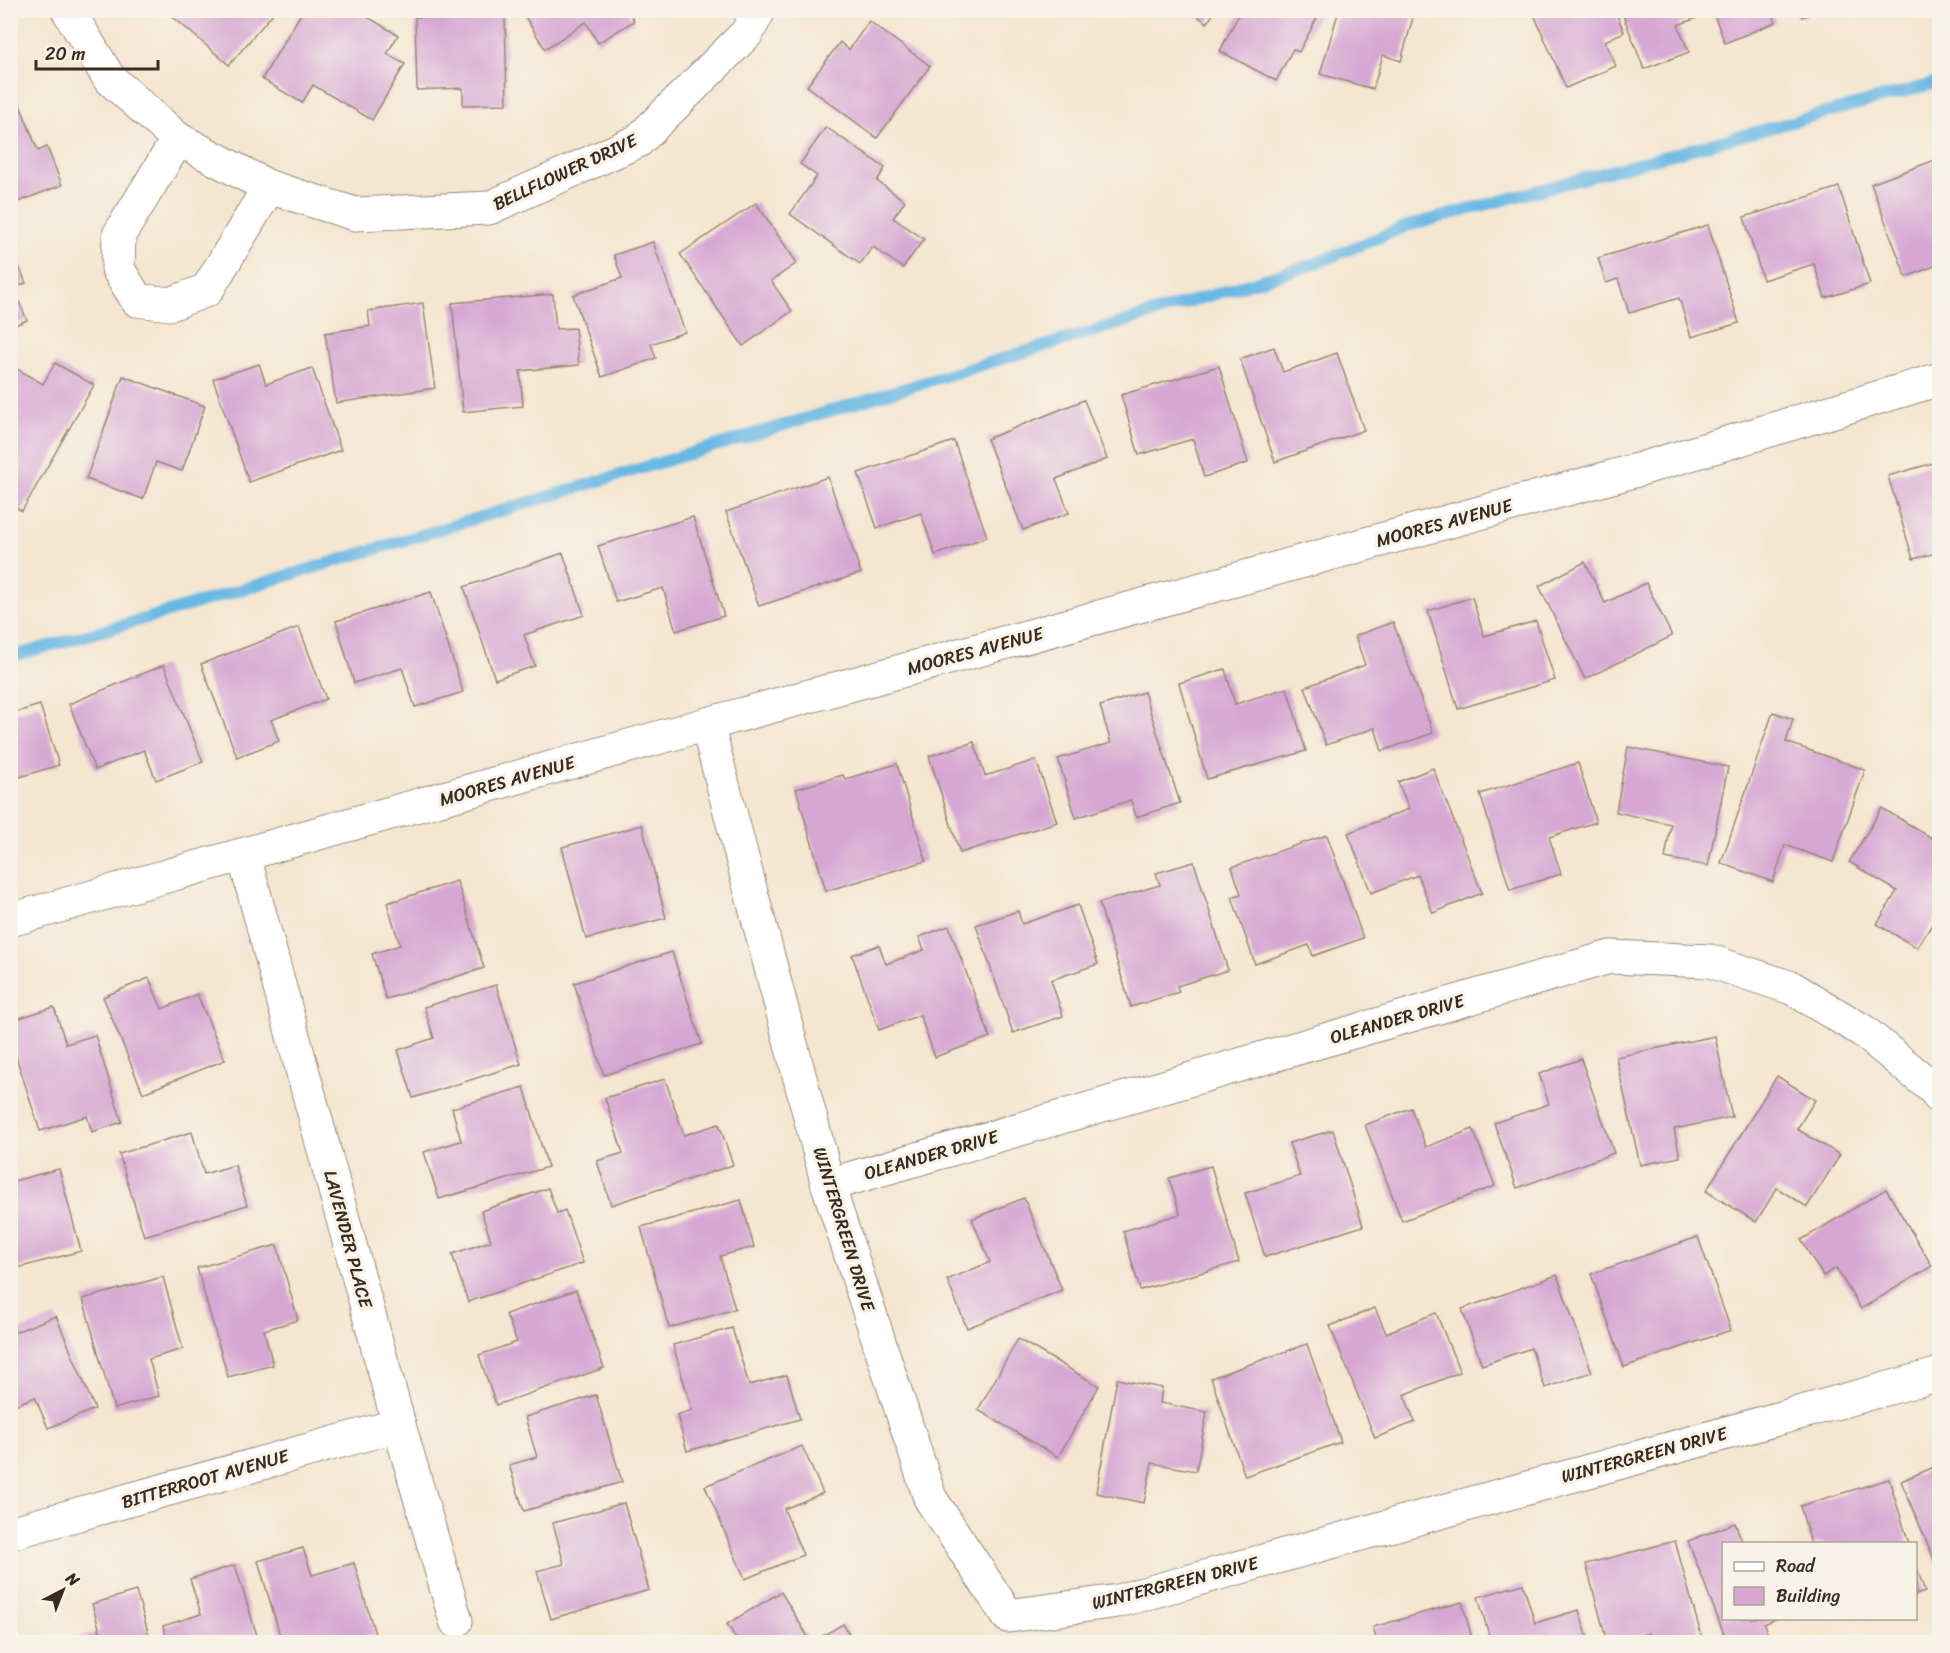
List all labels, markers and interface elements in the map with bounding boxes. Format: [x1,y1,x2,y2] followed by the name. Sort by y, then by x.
[36,33,158,71] scale bar
[45,38,85,70] text: 20 m
[487,124,643,219] street label: BELLFLOWER DRIVE
[1372,489,1517,557] street label: MOORES AVENUE
[903,617,1048,685] street label: MOORES AVENUE
[435,746,580,816] street label: MOORES AVENUE
[1326,984,1469,1053] street label: OLEANDER DRIVE
[860,1120,1003,1189] street label: OLEANDER DRIVE
[804,1143,884,1316] street label: WINTERGREEN DRIVE
[314,1167,382,1312] street label: LAVENDER PLACE
[1558,1417,1731,1492] street label: WINTERGREEN DRIVE
[118,1440,293,1518] street label: BITTERROOT AVENUE
[1722,1542,1917,1620] legend
[1089,1547,1262,1619] street label: WINTERGREEN DRIVE
[1776,1550,1816,1582] text: Road
[33,1560,93,1620] north arrow
[58,1564,87,1594] text: N
[1776,1580,1840,1612] text: Building

